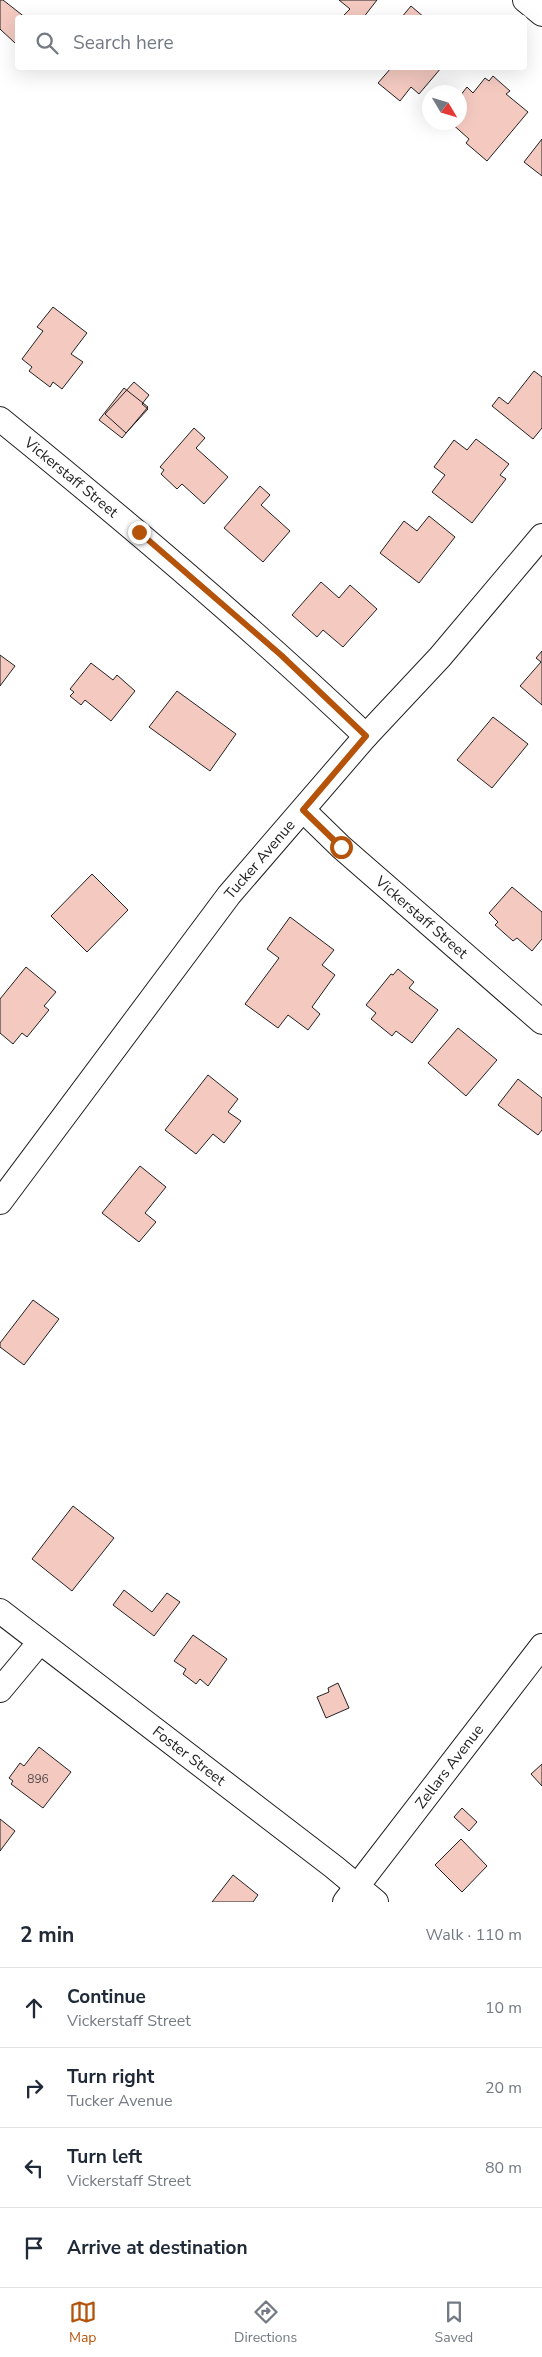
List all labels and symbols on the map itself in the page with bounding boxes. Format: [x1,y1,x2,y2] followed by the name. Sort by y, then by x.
[422,85,467,130] north arrow
[19,432,123,523] street label: Vickerstaff Street
[128,521,151,544] route end
[220,815,300,903] street label: Tucker Avenue
[330,836,353,859] route start
[370,871,473,963] street label: Vickerstaff Street
[411,1720,488,1813] street label: Zellars Avenue
[148,1721,230,1791] street label: Foster Street
[27,1771,49,1787] house number: 896

